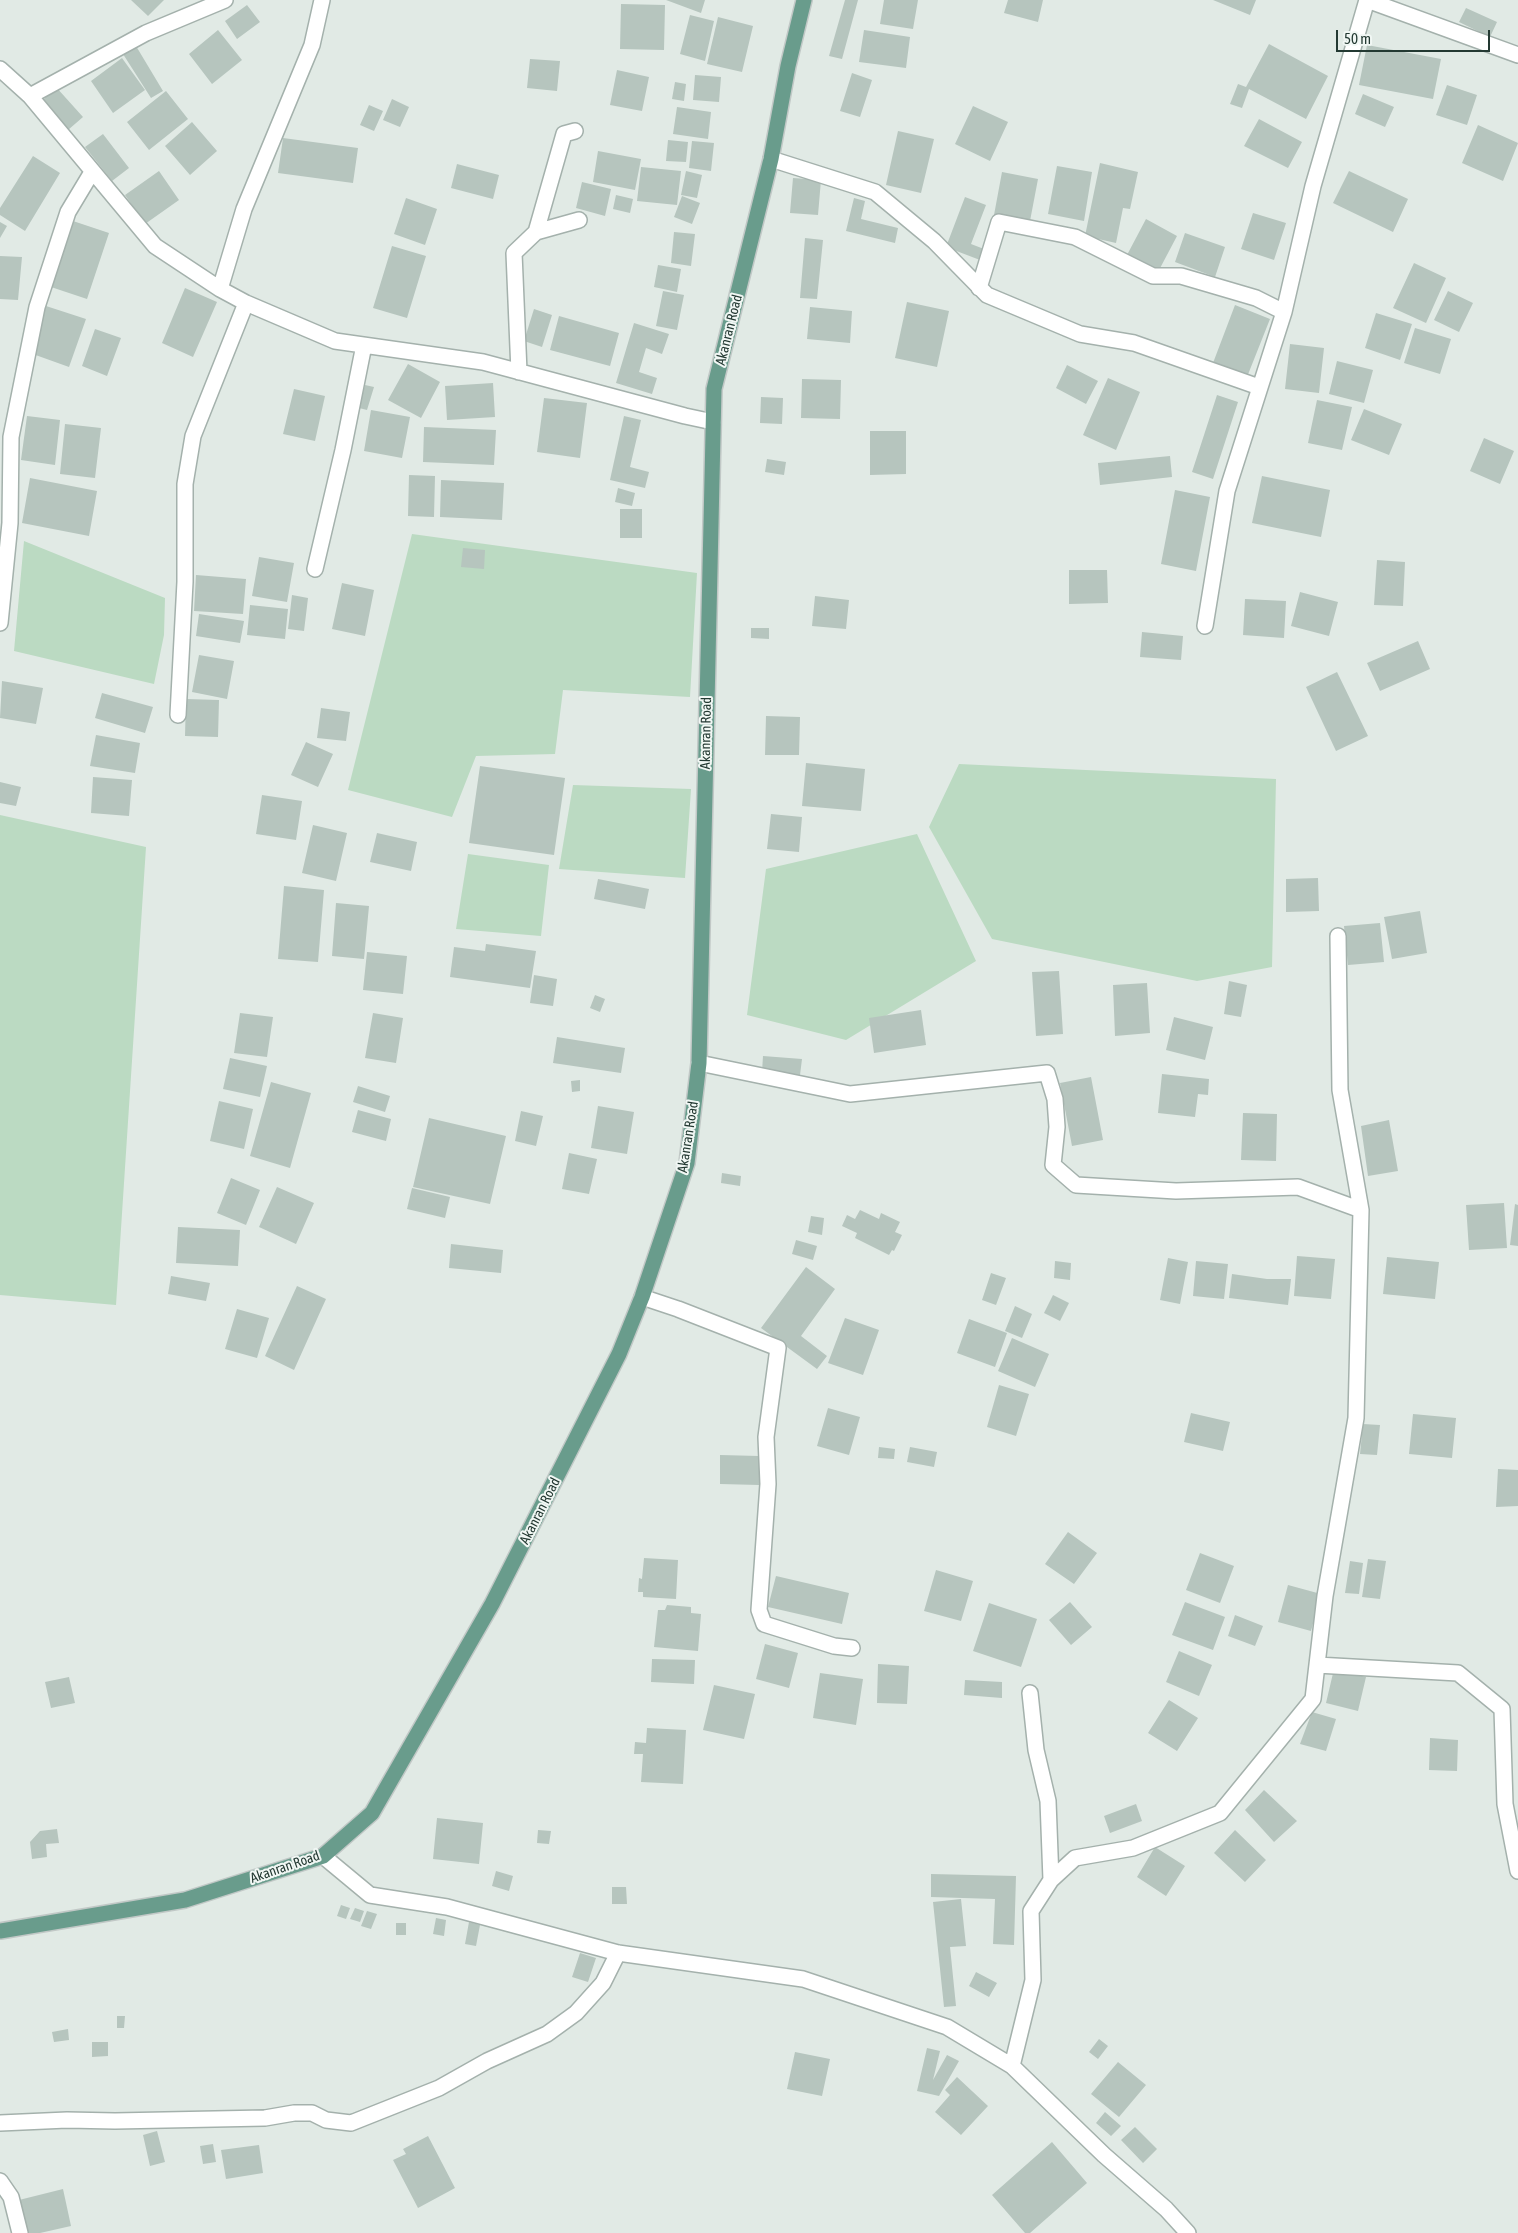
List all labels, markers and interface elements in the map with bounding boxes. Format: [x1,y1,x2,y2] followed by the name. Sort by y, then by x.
[1338,20,1492,52] scale bar
[1344,30,1371,47] text: 50 m
[712,293,746,367] street label: Akanran Road
[697,697,715,769] street label: Akanran Road
[674,1100,702,1174] street label: Akanran Road
[516,1475,564,1547] street label: Akanran Road
[248,1847,322,1887] street label: Akanran Road

